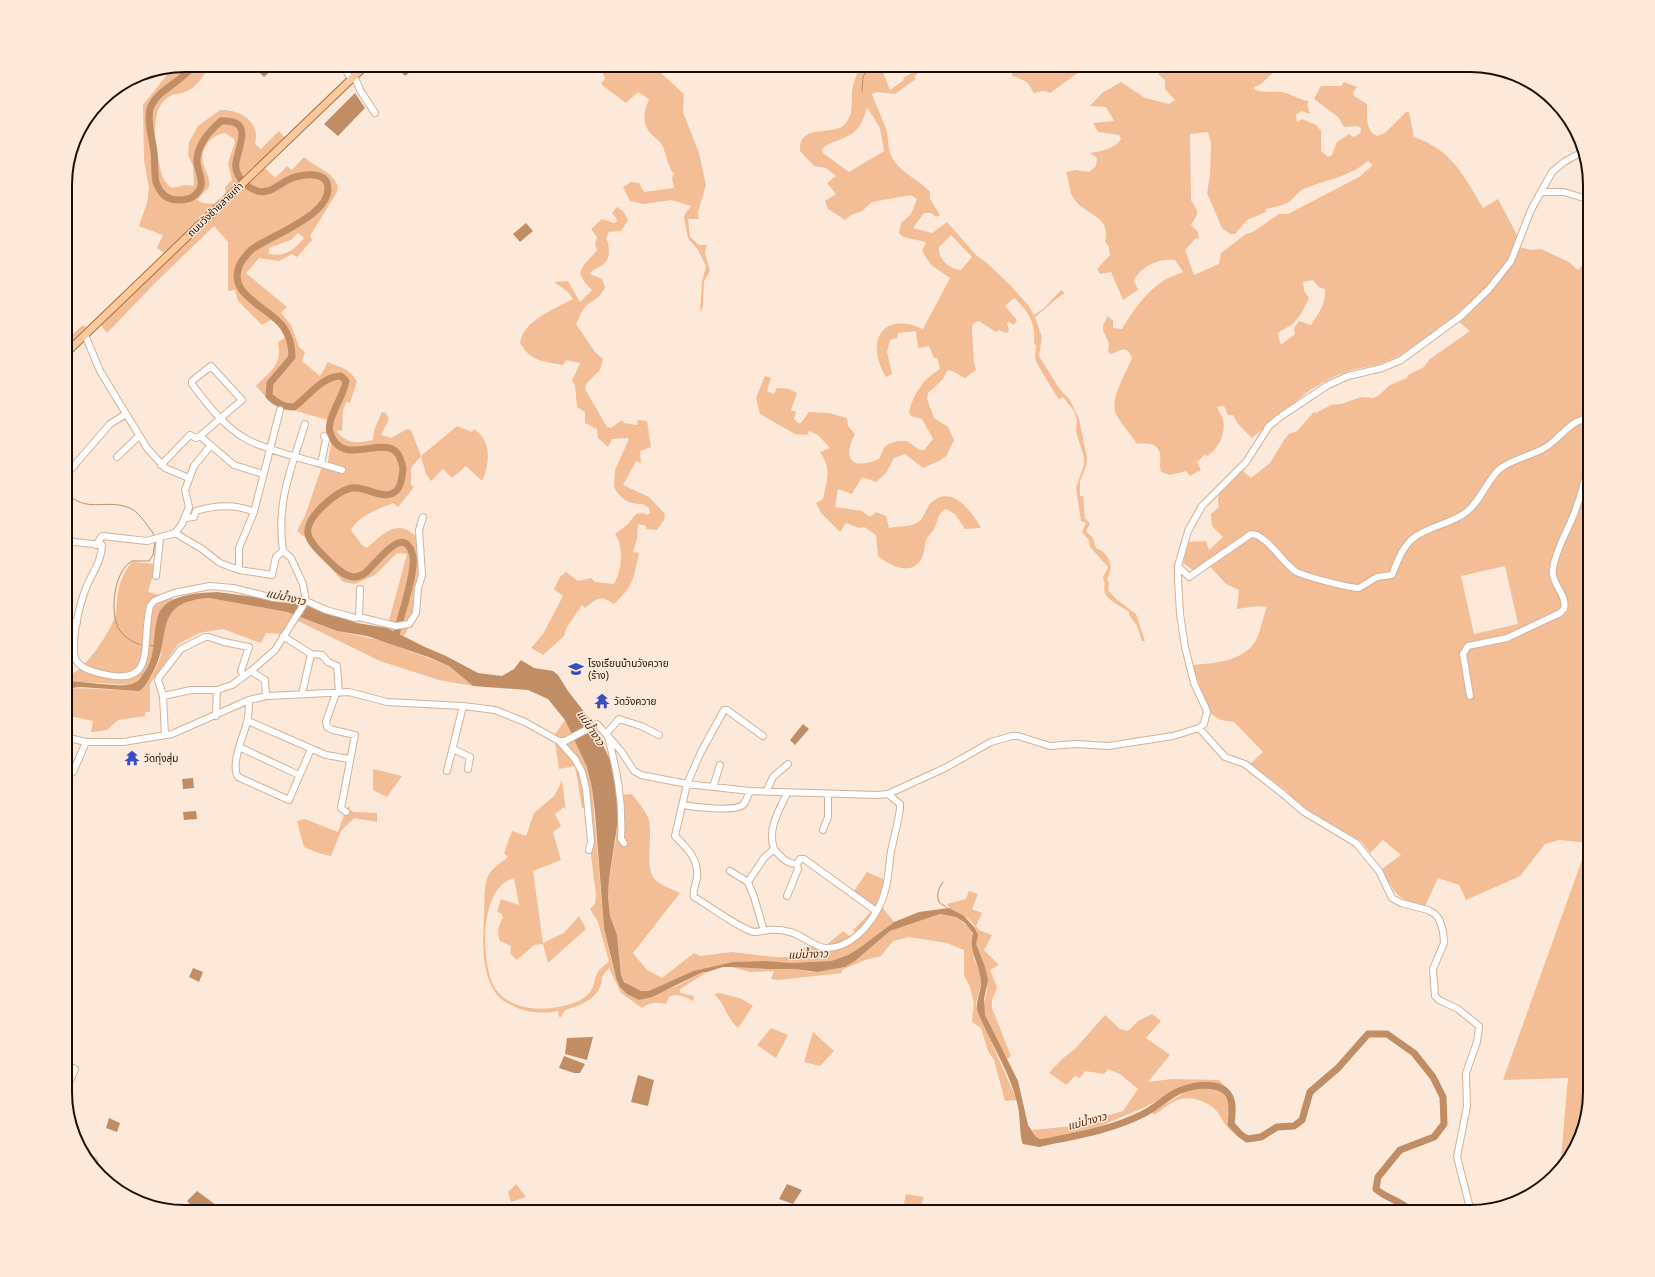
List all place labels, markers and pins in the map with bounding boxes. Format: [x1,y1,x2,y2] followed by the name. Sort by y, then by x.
[588,658,669,681] place label: โรงเรียนบ้านวังควาย (ร้าง)
[567,660,585,678] school or university icon: โรงเรียนบ้านวังควาย (ร้าง)
[593,692,611,710] temple icon: วัดวังควาย
[614,696,656,707] place label: วัดวังควาย
[123,749,141,767] temple icon: วัดทุ่งสุ่ม
[144,752,178,765] place label: วัดทุ่งสุ่ม

